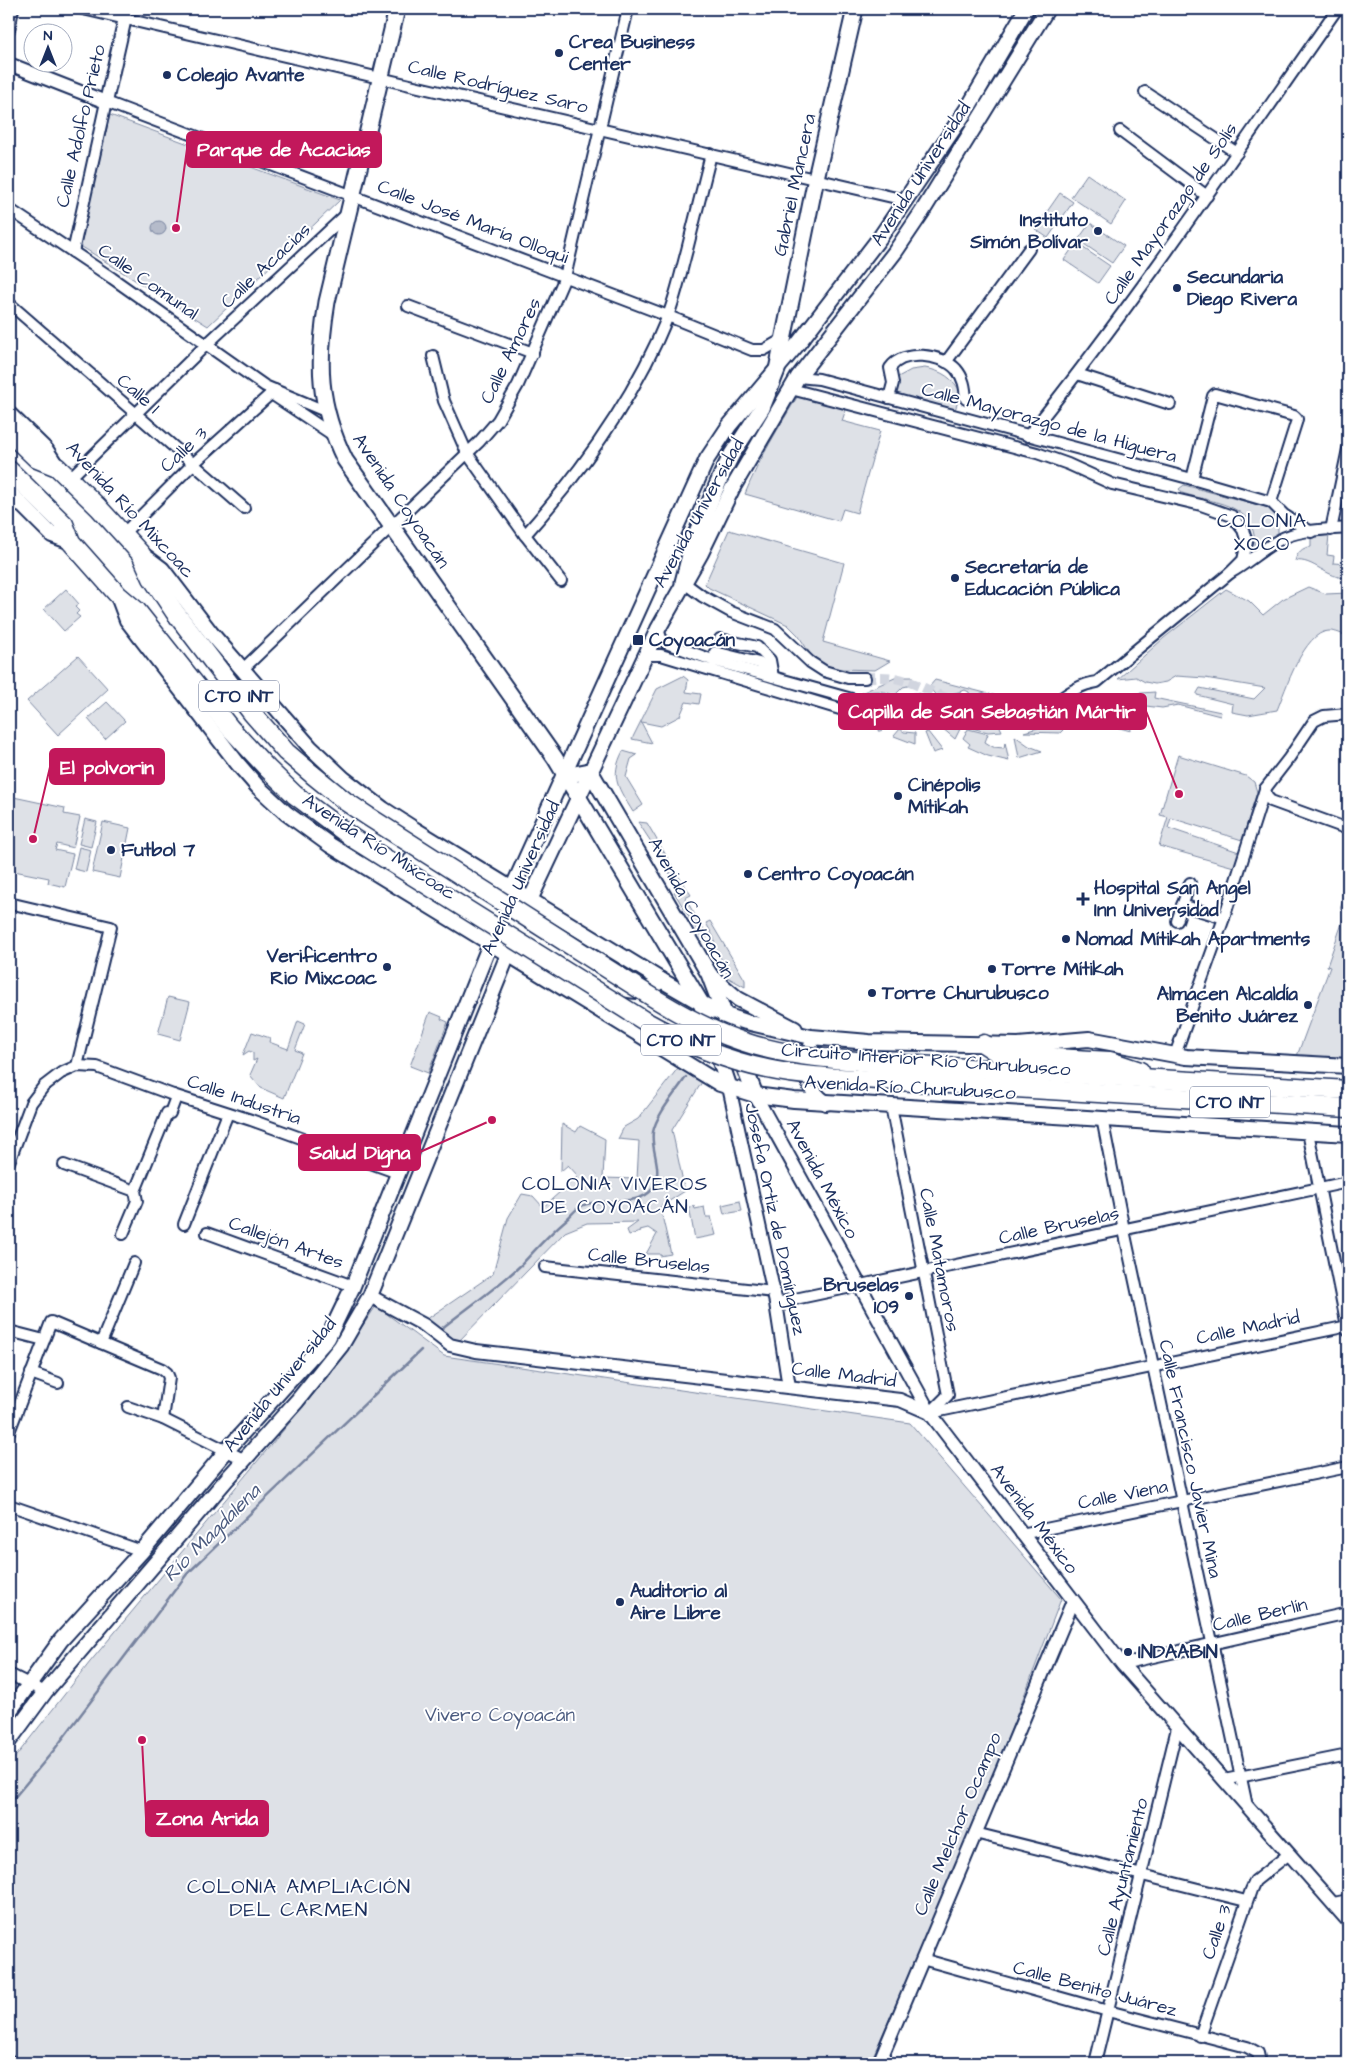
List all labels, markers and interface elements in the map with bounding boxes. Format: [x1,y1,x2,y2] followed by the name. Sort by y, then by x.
[22,22,72,72] north arrow
[44,26,53,46] text: N
[569,29,695,78] place label: Crea Business Center
[49,42,113,210] street label: Calle Adolfo Prieto
[553,47,565,59] marker: Crea Business Center
[405,53,591,122] street label: Calle Rodríguez Saro
[177,62,305,90] place label: Colegio Avante
[161,69,173,81] marker: Colegio Avante
[864,96,978,251] street label: Avenida Universidad
[767,111,823,259] street label: Gabriel Mancera
[1098,117,1245,311] street label: Calle Mayorazgo de Solís
[187,132,381,167] callout: Parque de Acacias
[197,136,371,164] text: Parque de Acacias
[373,173,573,271] street label: Calle José María Olloqui
[969,207,1089,256] place label: Instituto Simón Bolívar
[215,217,317,315] street label: Calle Acacias
[1092,225,1104,237] marker: Instituto Simón Bolívar
[92,237,204,327] street label: Calle Comunal
[1186,264,1298,314] place label: Secundaria Diego Rivera
[1171,282,1183,294] marker: Secundaria Diego Rivera
[474,293,548,409] street label: Calle Amores
[110,368,166,421] street label: Calle 1
[918,376,1180,471] street label: Calle Mayorazgo de la Higuera
[154,421,214,479] street label: Calle 3
[345,428,456,575] street label: Avenida Coyoacán
[647,433,751,593] street label: Avenida Universidad
[59,436,201,584] street label: Avenida Río Mixcoac
[1217,507,1307,558] district label: COLONIA XOCO
[964,554,1120,603] place label: Secretaría de Educación Pública
[949,572,961,584] marker: Secretaría de Educación Pública
[649,627,736,655] place label: Coyoacán
[631,633,645,647] marker: Coyoacán
[199,680,279,711] road number: CTO INT
[839,694,1146,729] callout: Capilla de San Sebastián Mártir
[848,698,1137,726] text: Capilla de San Sebastián Mártir
[50,749,164,784] callout: El polvorin
[60,754,154,782] text: El polvorin
[908,772,981,821] place label: Cinépolis Mítikah
[297,787,461,907] street label: Avenida Río Mixcoac
[892,790,904,802] marker: Cinépolis Mítikah
[475,796,567,960] street label: Avenida Universidad
[640,832,741,984] street label: Avenida Coyoacán
[121,837,195,864] place label: Futbol 7
[105,844,117,856] marker: Futbol 7
[758,861,914,889] place label: Centro Coyoacán
[742,868,754,880] marker: Centro Coyoacán
[1094,875,1251,924] place label: Hospital San Angel Inn Universidad
[1076,892,1090,906] marker: Hospital San Angel Inn Universidad
[1076,926,1311,953] place label: Nomad Mítikah Apartments
[1060,933,1072,945] marker: Nomad Mítikah Apartments
[266,943,377,992] place label: Verificentro Rio Mixcoac
[1001,956,1124,983] place label: Torre Mítikah
[381,961,393,973] marker: Verificentro Rio Mixcoac
[986,963,998,975] marker: Torre Mítikah
[881,980,1049,1007] place label: Torre Churubusco
[1157,981,1299,1030] place label: Almacen Alcaldía Benito Juárez
[866,987,878,999] marker: Torre Churubusco
[1302,999,1314,1011] marker: Almacen Alcaldía Benito Juárez
[641,1024,721,1056] road number: CTO INT
[781,1036,1072,1084] street label: Circuito Interior Río Churubusco
[183,1068,305,1132] street label: Calle Industria
[804,1069,1017,1107] street label: Avenida Río Churubusco
[1190,1086,1270,1118] road number: CTO INT
[736,1100,813,1338] street label: Josefa Ortiz de Domínguez
[779,1114,865,1244] street label: Avenida México
[299,1135,420,1170] callout: Salud Digna
[308,1139,411,1168] text: Salud Digna
[522,1170,708,1221] district label: COLONIA VIVEROS DE COYOACÁN
[912,1186,966,1334] street label: Calle Matamoros
[996,1200,1122,1252] street label: Calle Bruselas
[225,1210,347,1276] street label: Callejón Artes
[587,1241,711,1281] street label: Calle Bruselas
[823,1272,899,1321] place label: Bruselas 109
[903,1290,915,1302] marker: Bruselas 109
[1194,1304,1303,1352] street label: Calle Madrid
[217,1311,343,1458] street label: Avenida Universidad
[1152,1337,1229,1581] street label: Calle Francisco Javier Mina
[790,1355,898,1395] street label: Calle Madrid
[983,1458,1085,1580] street label: Avenida México
[1076,1473,1171,1517] street label: Calle Viena
[157,1477,268,1589] water label: Río Magdalena
[630,1578,727,1627] place label: Auditorio al Aire Libre
[1210,1591,1310,1639] street label: Calle Berlín
[614,1596,626,1608] marker: Auditorio al Aire Libre
[1138,1639,1218,1666] place label: INDAABIN
[1122,1646,1134,1658] marker: INDAABIN
[425,1702,575,1730] park label: Vivero Coyoacán
[907,1728,1009,1920] street label: Calle Melchor Ocampo
[1090,1795,1157,1959] street label: Calle Ayuntamiento
[146,1801,268,1836] callout: Zona Arida
[156,1805,259,1833] text: Zona Arida
[187,1873,411,1924] district label: COLONIA AMPLIACIÓN DEL CARMEN
[1195,1901,1239,1963] street label: Calle 3
[1010,1954,1181,2024] street label: Calle Benito Juárez

